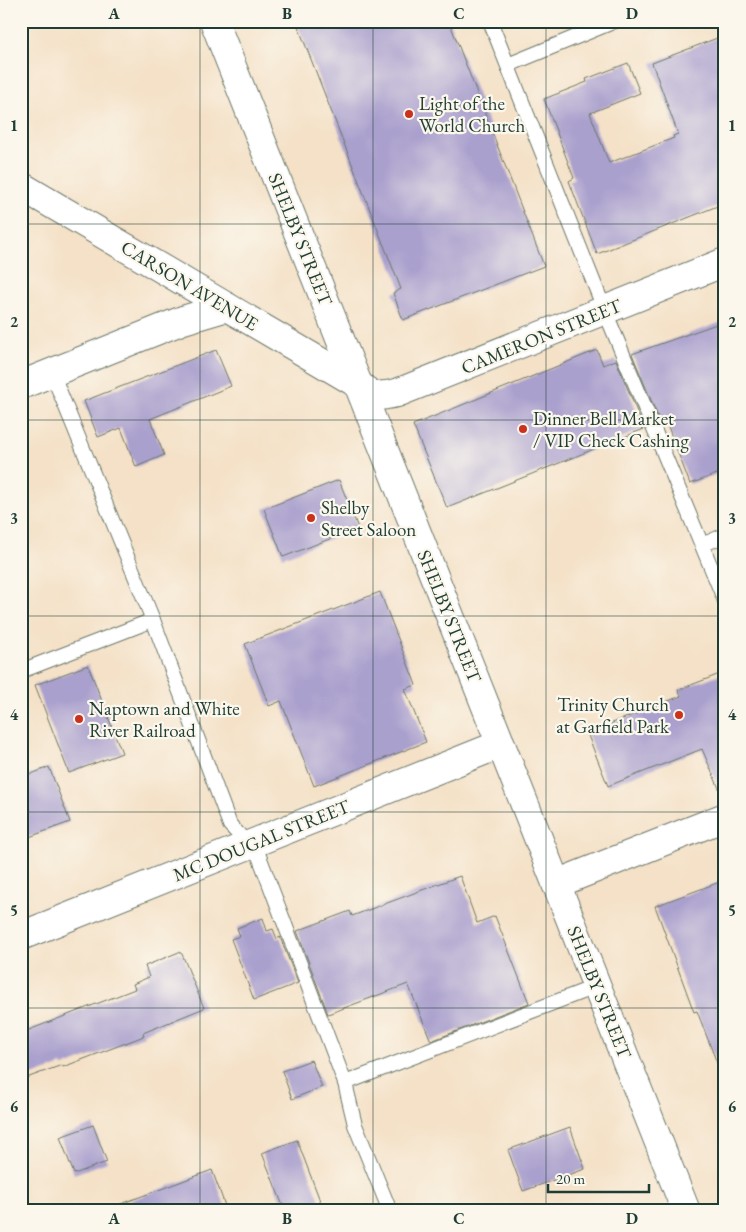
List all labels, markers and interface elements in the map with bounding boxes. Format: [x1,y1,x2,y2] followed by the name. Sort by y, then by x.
[107,3,120,24] text: A
[282,3,292,24] text: B
[453,3,465,24] text: C
[626,3,638,24] text: D
[419,91,526,138] place label: Light of the World Church
[403,108,415,120] marker: Light of the World Church
[10,115,18,136] text: 1
[728,115,736,136] text: 1
[263,169,339,309] street label: SHELBY STREET
[116,235,263,336] street label: CARSON AVENUE
[457,293,625,380] street label: CAMERON STREET
[10,311,19,332] text: 2
[728,311,737,332] text: 2
[533,406,690,453] place label: Dinner Bell Market / VIP Check Cashing
[517,423,529,435] marker: Dinner Bell Market / VIP Check Cashing
[321,495,416,542] place label: Shelby Street Saloon
[10,508,18,529] text: 3
[728,508,736,529] text: 3
[305,512,317,524] marker: Shelby Street Saloon
[412,546,488,686] street label: SHELBY STREET
[556,692,670,739] place label: Trinity Church at Garfield Park
[89,696,240,743] place label: Naptown and White River Railroad
[10,704,19,725] text: 4
[728,704,737,725] text: 4
[673,709,685,721] marker: Trinity Church at Garfield Park
[73,713,85,725] marker: Naptown and White River Railroad
[169,793,353,887] street label: MC DOUGAL STREET
[10,900,18,921] text: 5
[728,900,736,921] text: 5
[562,922,638,1062] street label: SHELBY STREET
[10,1096,19,1117] text: 6
[728,1096,737,1117] text: 6
[548,1162,650,1194] scale bar
[556,1169,585,1188] text: 20 m
[107,1208,120,1229] text: A
[282,1208,292,1229] text: B
[453,1208,465,1229] text: C
[626,1208,638,1229] text: D

